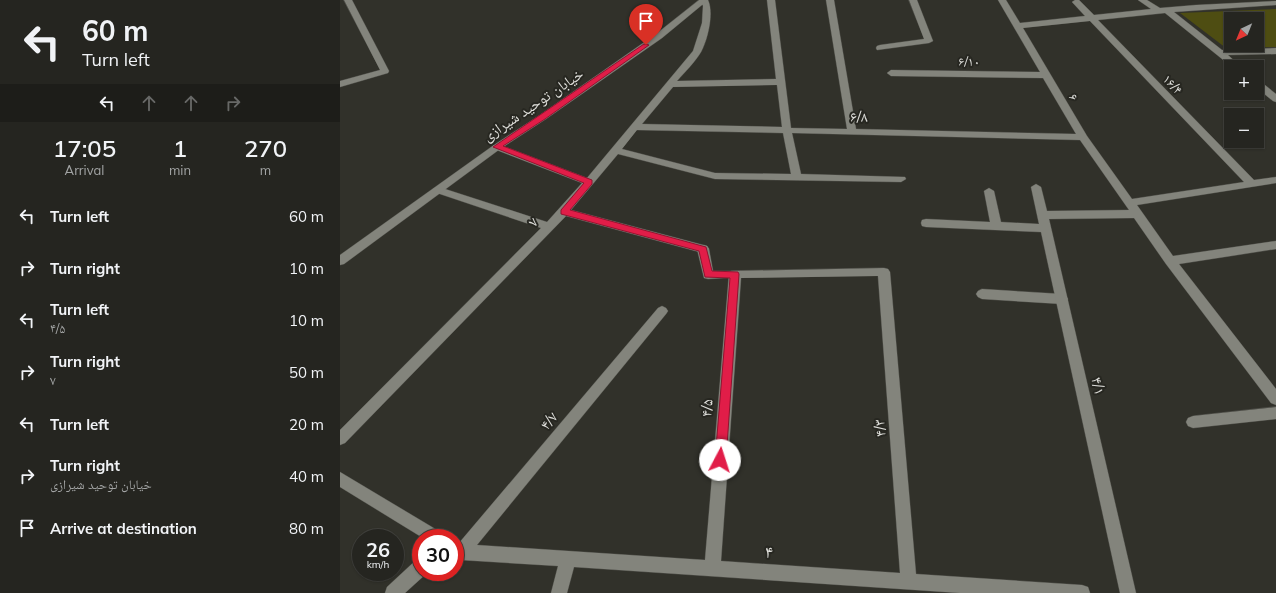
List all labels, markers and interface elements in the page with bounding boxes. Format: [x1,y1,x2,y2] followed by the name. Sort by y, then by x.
[629,4,663,45] pin
[635,10,657,32] icon: arrive
[1224,12,1264,52] north arrow
[1224,12,1264,148] map controls
[82,13,148,48] text: 60 m
[16,16,68,68] icon: left
[82,48,150,71] text: Turn left
[958,53,980,69] street label: ۶/۱۰
[1224,60,1264,100] button: +
[479,64,588,146] street label: خیابان توحید شیرازی
[1160,71,1186,97] street label: ۱۶/۴
[1066,90,1082,104] street label: ۶
[96,92,118,114] icon: left
[138,92,160,114] icon: ahead
[180,92,202,114] icon: ahead
[222,92,244,114] icon: right
[850,107,868,126] street label: ۶/۸
[1224,108,1264,148] button: −
[53,133,116,163] text: 17:05
[173,133,187,163] text: 1
[244,133,287,163] text: 270
[65,162,104,178] text: Arrival
[169,162,191,178] text: min
[260,162,271,178] text: m
[16,205,38,227] icon: left
[50,207,109,226] text: Turn left
[289,207,324,226] text: 60 m
[524,212,542,231] street label: ۷
[16,257,38,279] icon: right
[50,259,120,278] text: Turn right
[289,259,324,278] text: 10 m
[50,300,109,319] text: Turn left
[16,309,38,331] icon: left
[289,311,324,330] text: 10 m
[50,320,65,336] text: ۴/۵
[50,352,120,371] text: Turn right
[16,361,38,383] icon: right
[289,363,324,382] text: 50 m
[50,372,56,388] text: ۷
[1087,375,1110,397] street label: ۴/۱
[696,398,717,418] street label: ۴/۵
[536,408,562,434] street label: ۴/۷
[16,413,38,435] icon: left
[50,415,109,434] text: Turn left
[289,415,324,434] text: 20 m
[869,418,890,438] street label: ۴/۳
[699,439,741,481] position arrow
[50,456,120,475] text: Turn right
[16,465,38,487] icon: right
[289,467,324,486] text: 40 m
[50,476,152,492] text: خیابان توحید شیرازی
[16,517,38,539] icon: arrive
[50,519,197,538] text: Arrive at destination
[289,519,324,538] text: 80 m
[412,529,464,581] speed limit sign: 30
[366,537,390,562] text: 26
[764,540,774,563] street label: ۴
[367,558,389,571] text: km/h

